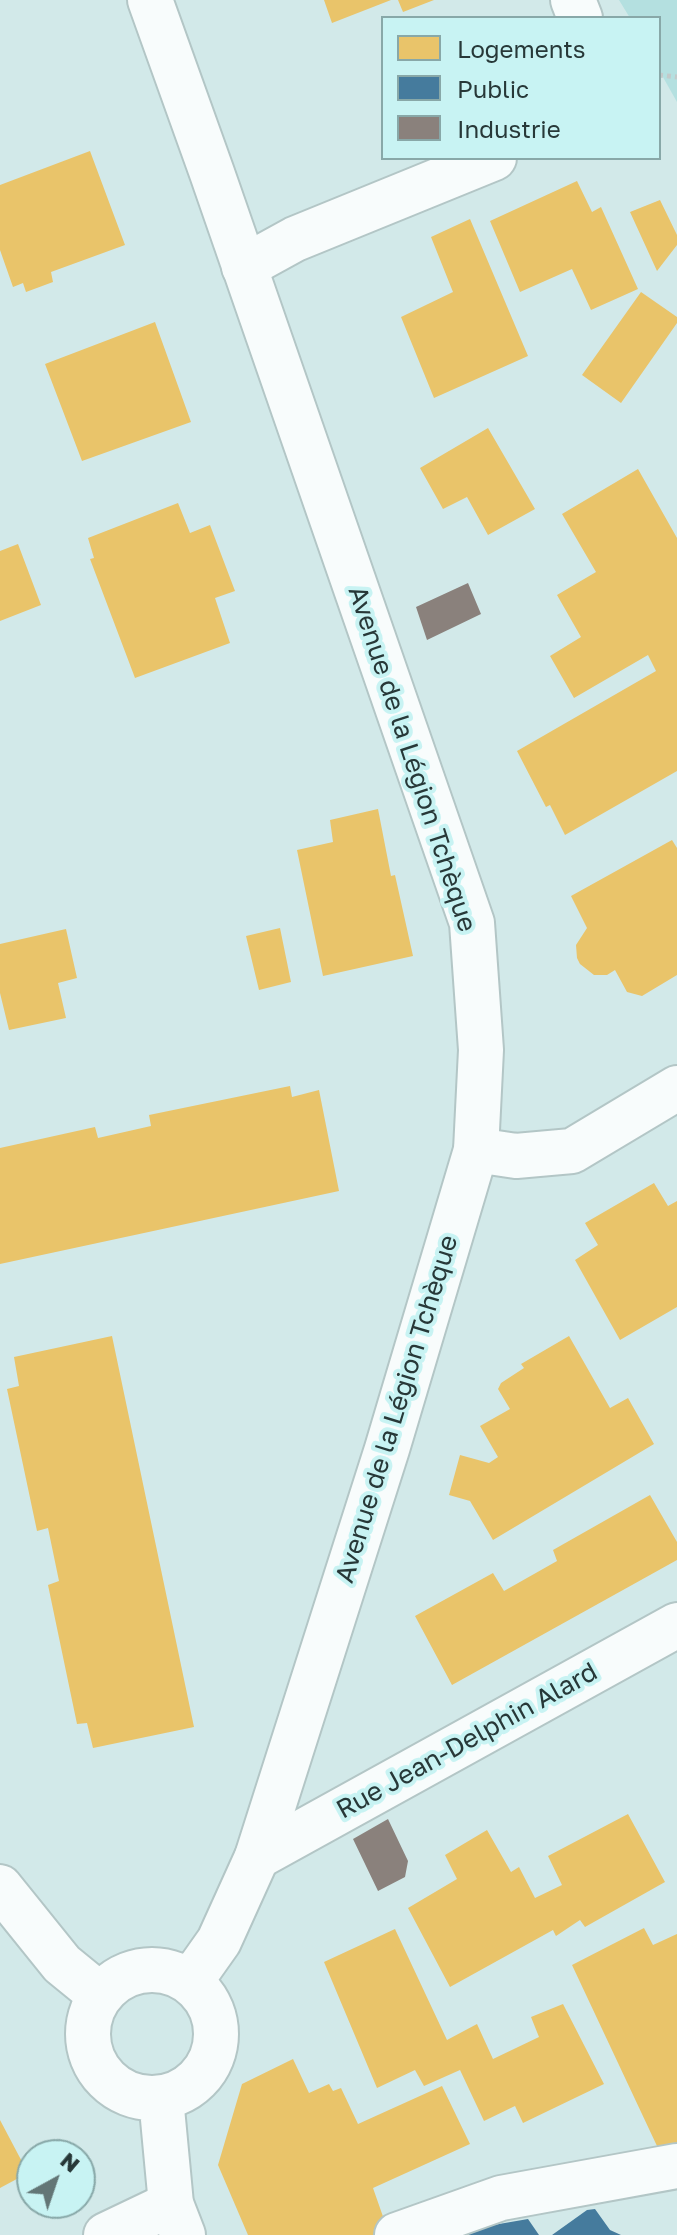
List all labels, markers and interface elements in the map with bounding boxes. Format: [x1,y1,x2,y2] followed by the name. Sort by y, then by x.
[381,16,661,160] legend
[457,34,586,63] text: Logements
[457,74,529,103] text: Public
[457,114,561,143] text: Industrie
[341,582,483,936] street label: Avenue de la Légion Tchèque
[329,1231,465,1587] street label: Avenue de la Légion Tchèque
[331,1656,603,1826] street label: Rue Jean-Delphin Alard
[16,2139,96,2219] north arrow
[55,2146,86,2177] text: N

